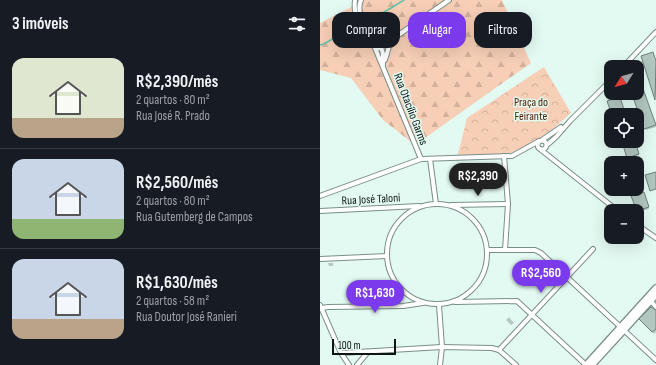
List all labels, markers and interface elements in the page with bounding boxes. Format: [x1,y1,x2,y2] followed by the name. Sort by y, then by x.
[332,12,400,48] chip: Comprar
[408,12,466,48] chip: Alugar
[474,12,532,48] chip: Filtros
[286,13,308,35] icon: filters
[12,14,68,34] text: 3 imóveis
[604,60,644,100] north arrow
[604,60,644,244] map controls
[390,71,431,147] street label: Rua Otacílio Garms
[136,72,218,92] text: R$2,390/mês
[44,74,92,122] icon: home
[136,92,210,108] text: 2 quartos · 80 m²
[514,95,548,124] park label: Praça do Feirante
[136,108,210,124] text: Rua José R. Prado
[604,108,644,148] button: locate
[604,156,644,196] button: +
[441,163,515,197] pin: R$2,390
[458,168,498,184] text: R$2,390
[136,173,218,193] text: R$2,560/mês
[44,175,92,223] icon: home
[341,190,401,209] street label: Rua José Taloni
[136,193,210,209] text: 2 quartos · 80 m²
[604,204,644,244] button: −
[136,209,253,225] text: Rua Gutemberg de Campos
[504,260,578,294] pin: R$2,560
[521,265,561,281] text: R$2,560
[136,273,218,293] text: R$1,630/mês
[44,275,92,323] icon: home
[338,280,412,314] pin: R$1,630
[355,285,395,301] text: R$1,630
[136,293,209,309] text: 2 quartos · 58 m²
[136,309,237,325] text: Rua Doutor José Ranieri
[332,337,396,356] scale bar
[338,339,360,352] text: 100 m

